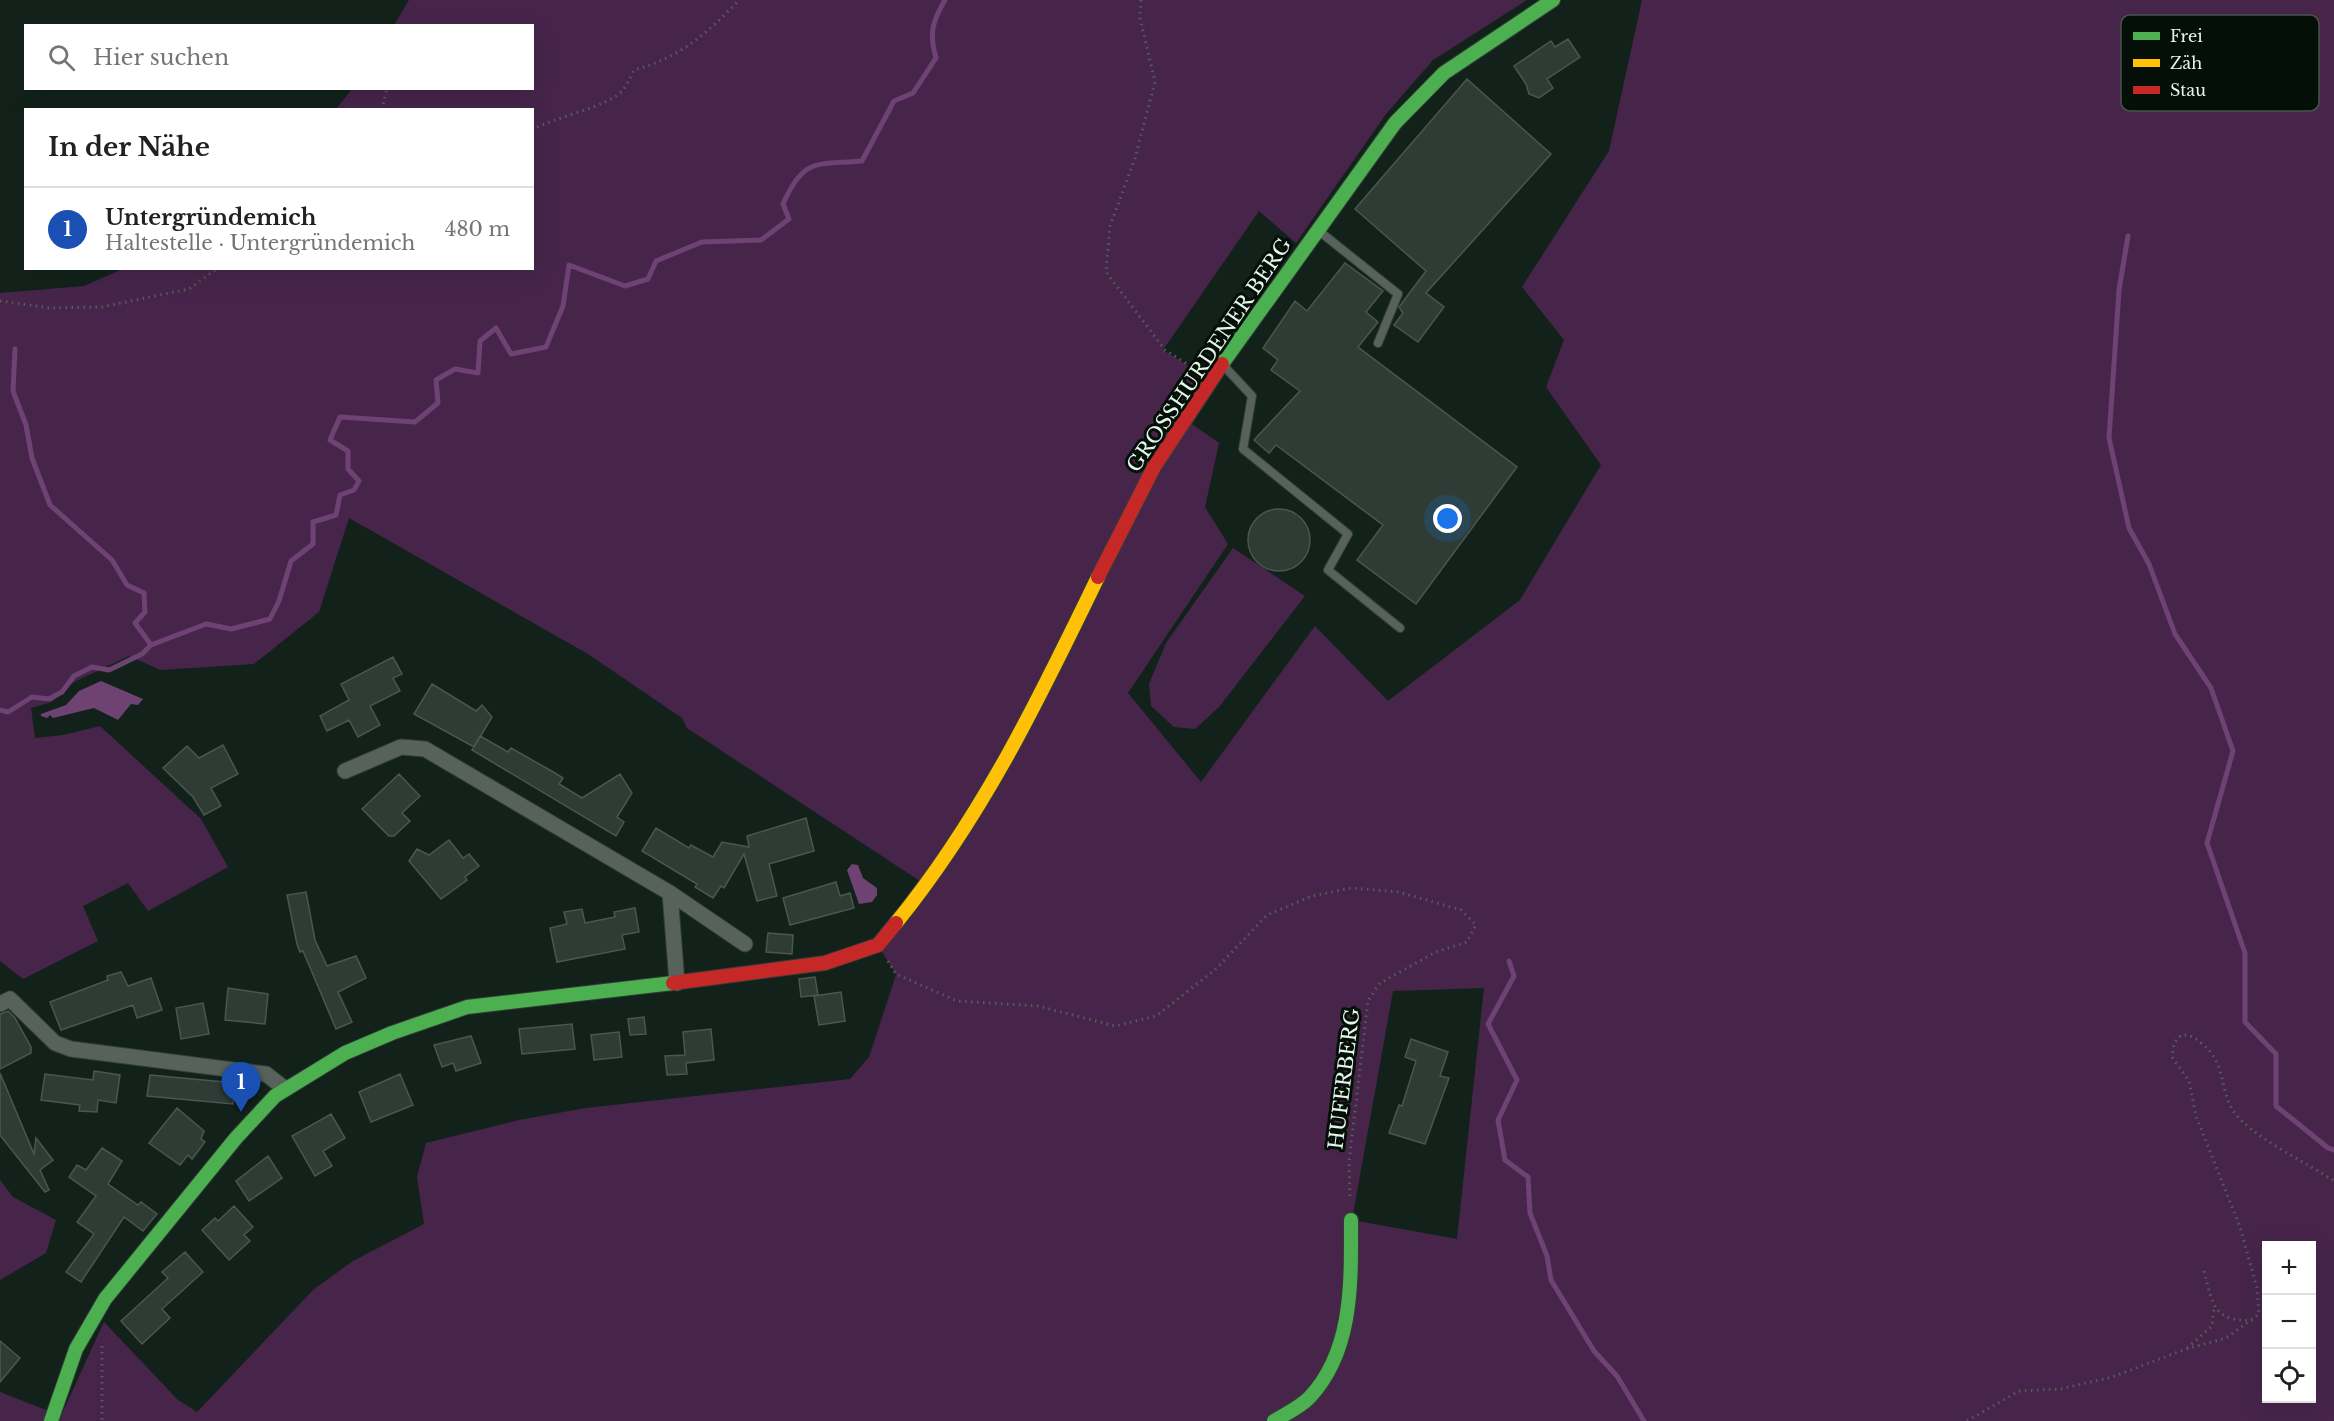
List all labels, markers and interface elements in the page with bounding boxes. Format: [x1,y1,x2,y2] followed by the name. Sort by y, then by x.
[2121,15,2319,111] legend
[24,24,534,90] search box
[2170,26,2203,46] text: Frei
[45,41,78,74] icon: search
[93,44,229,71] text: Hier suchen
[2170,53,2202,73] text: Zäh
[2170,80,2206,100] text: Stau
[48,131,210,163] text: In der Nähe
[105,204,317,231] text: Untergründemich
[63,217,72,241] text: 1
[445,217,510,241] text: 480 m
[105,231,415,255] text: Haltestelle · Untergründemich
[1122,233,1296,477] street label: GROSSHURDENER BERG
[1433,504,1462,533] your location
[1323,1007,1365,1151] street label: HUFERBERG
[222,1062,260,1112] pin: 1
[2262,1241,2316,1403] map controls
[2262,1241,2316,1295] button: +
[2262,1295,2316,1349] button: −
[2262,1349,2316,1403] button: locate

